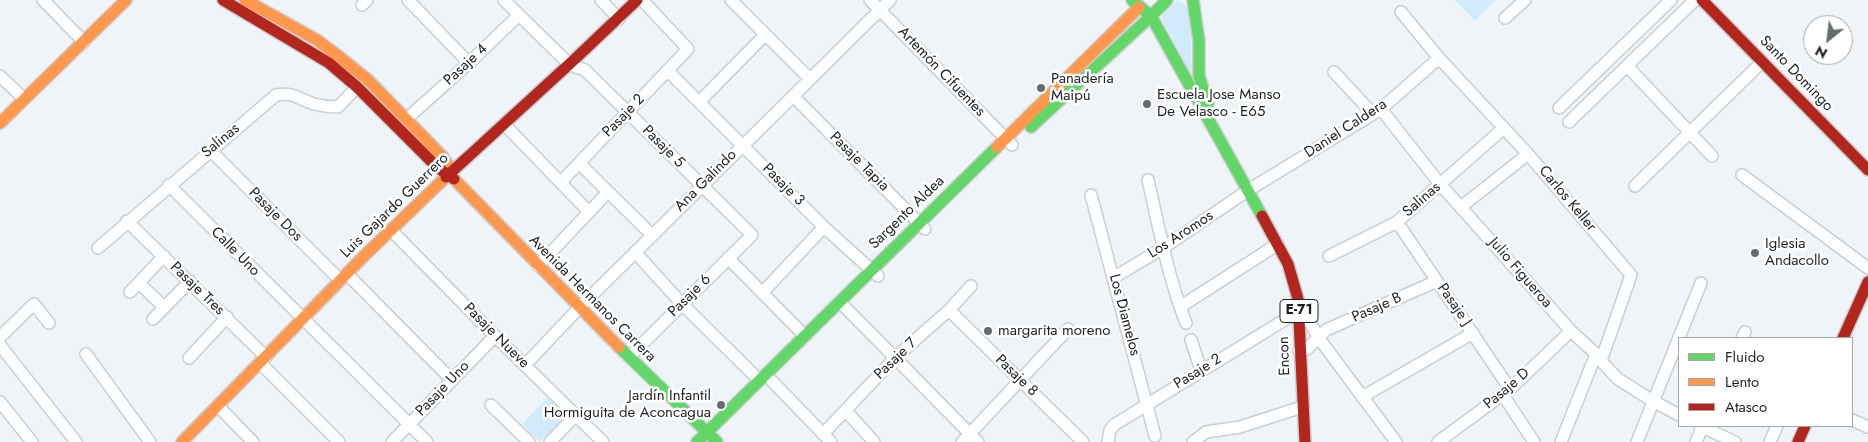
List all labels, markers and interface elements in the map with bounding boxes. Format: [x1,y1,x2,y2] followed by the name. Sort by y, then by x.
[1803,15,1853,65] north arrow
[894,23,988,121] street label: Artemón Cifuentes
[1755,32,1837,116] street label: Santo Domingo
[440,40,492,90] street label: Pasaje 4
[1811,41,1831,64] text: N
[1051,70,1114,105] place label: Panadería Maipú
[1035,82,1047,94] marker: Panadería Maipú
[1157,86,1281,121] place label: Escuela Jose Manso De Velasco - E65
[599,91,649,141] street label: Pasaje 2
[1301,96,1391,162] street label: Daniel Caldera
[1141,98,1153,110] marker: Escuela Jose Manso De Velasco - E65
[198,120,244,162] street label: Salinas
[638,122,688,172] street label: Pasaje 5
[826,129,892,195] street label: Pasaje Tapia
[671,146,741,216] street label: Ana Galindo
[337,150,453,262] street label: Luis Gajardo Guerrero
[758,160,808,210] street label: Pasaje 3
[1534,162,1600,236] street label: Carlos Keller
[866,173,948,253] street label: Sargento Aldea
[1400,179,1444,221] street label: Salinas
[244,184,306,246] street label: Pasaje Dos
[1145,207,1217,263] street label: Los Aromos
[207,224,263,280] street label: Calle Uno
[525,232,659,366] street label: Avenida Hermanos Carrera
[1485,234,1555,312] street label: Julio Figueroa
[1765,235,1829,270] place label: Iglesia Andacollo
[1749,247,1761,259] marker: Iglesia Andacollo
[166,259,228,319] street label: Pasaje Tres
[665,271,715,321] street label: Pasaje 6
[1104,272,1144,358] street label: Los Diamelos
[1433,280,1475,330] street label: Pasaje J
[1349,289,1405,327] street label: Pasaje B
[459,299,533,373] street label: Pasaje Nueve
[1280,300,1318,322] road number: E-71
[998,322,1111,340] place label: margarita moreno
[982,325,994,337] marker: margarita moreno
[871,334,921,384] street label: Pasaje 7
[1275,336,1295,376] street label: Encon
[1678,337,1853,427] legend
[1725,346,1764,368] text: Fluido
[1171,350,1225,394] street label: Pasaje 2
[991,351,1041,401] street label: Pasaje 8
[412,358,474,420] street label: Pasaje Uno
[1480,365,1534,413] street label: Pasaje D
[1725,371,1759,393] text: Lento
[544,387,711,422] place label: Jardín Infantil Hormiguita de Aconcagua
[1725,396,1767,418] text: Atasco
[715,399,727,411] marker: Jardín Infantil Hormiguita de Aconcagua

